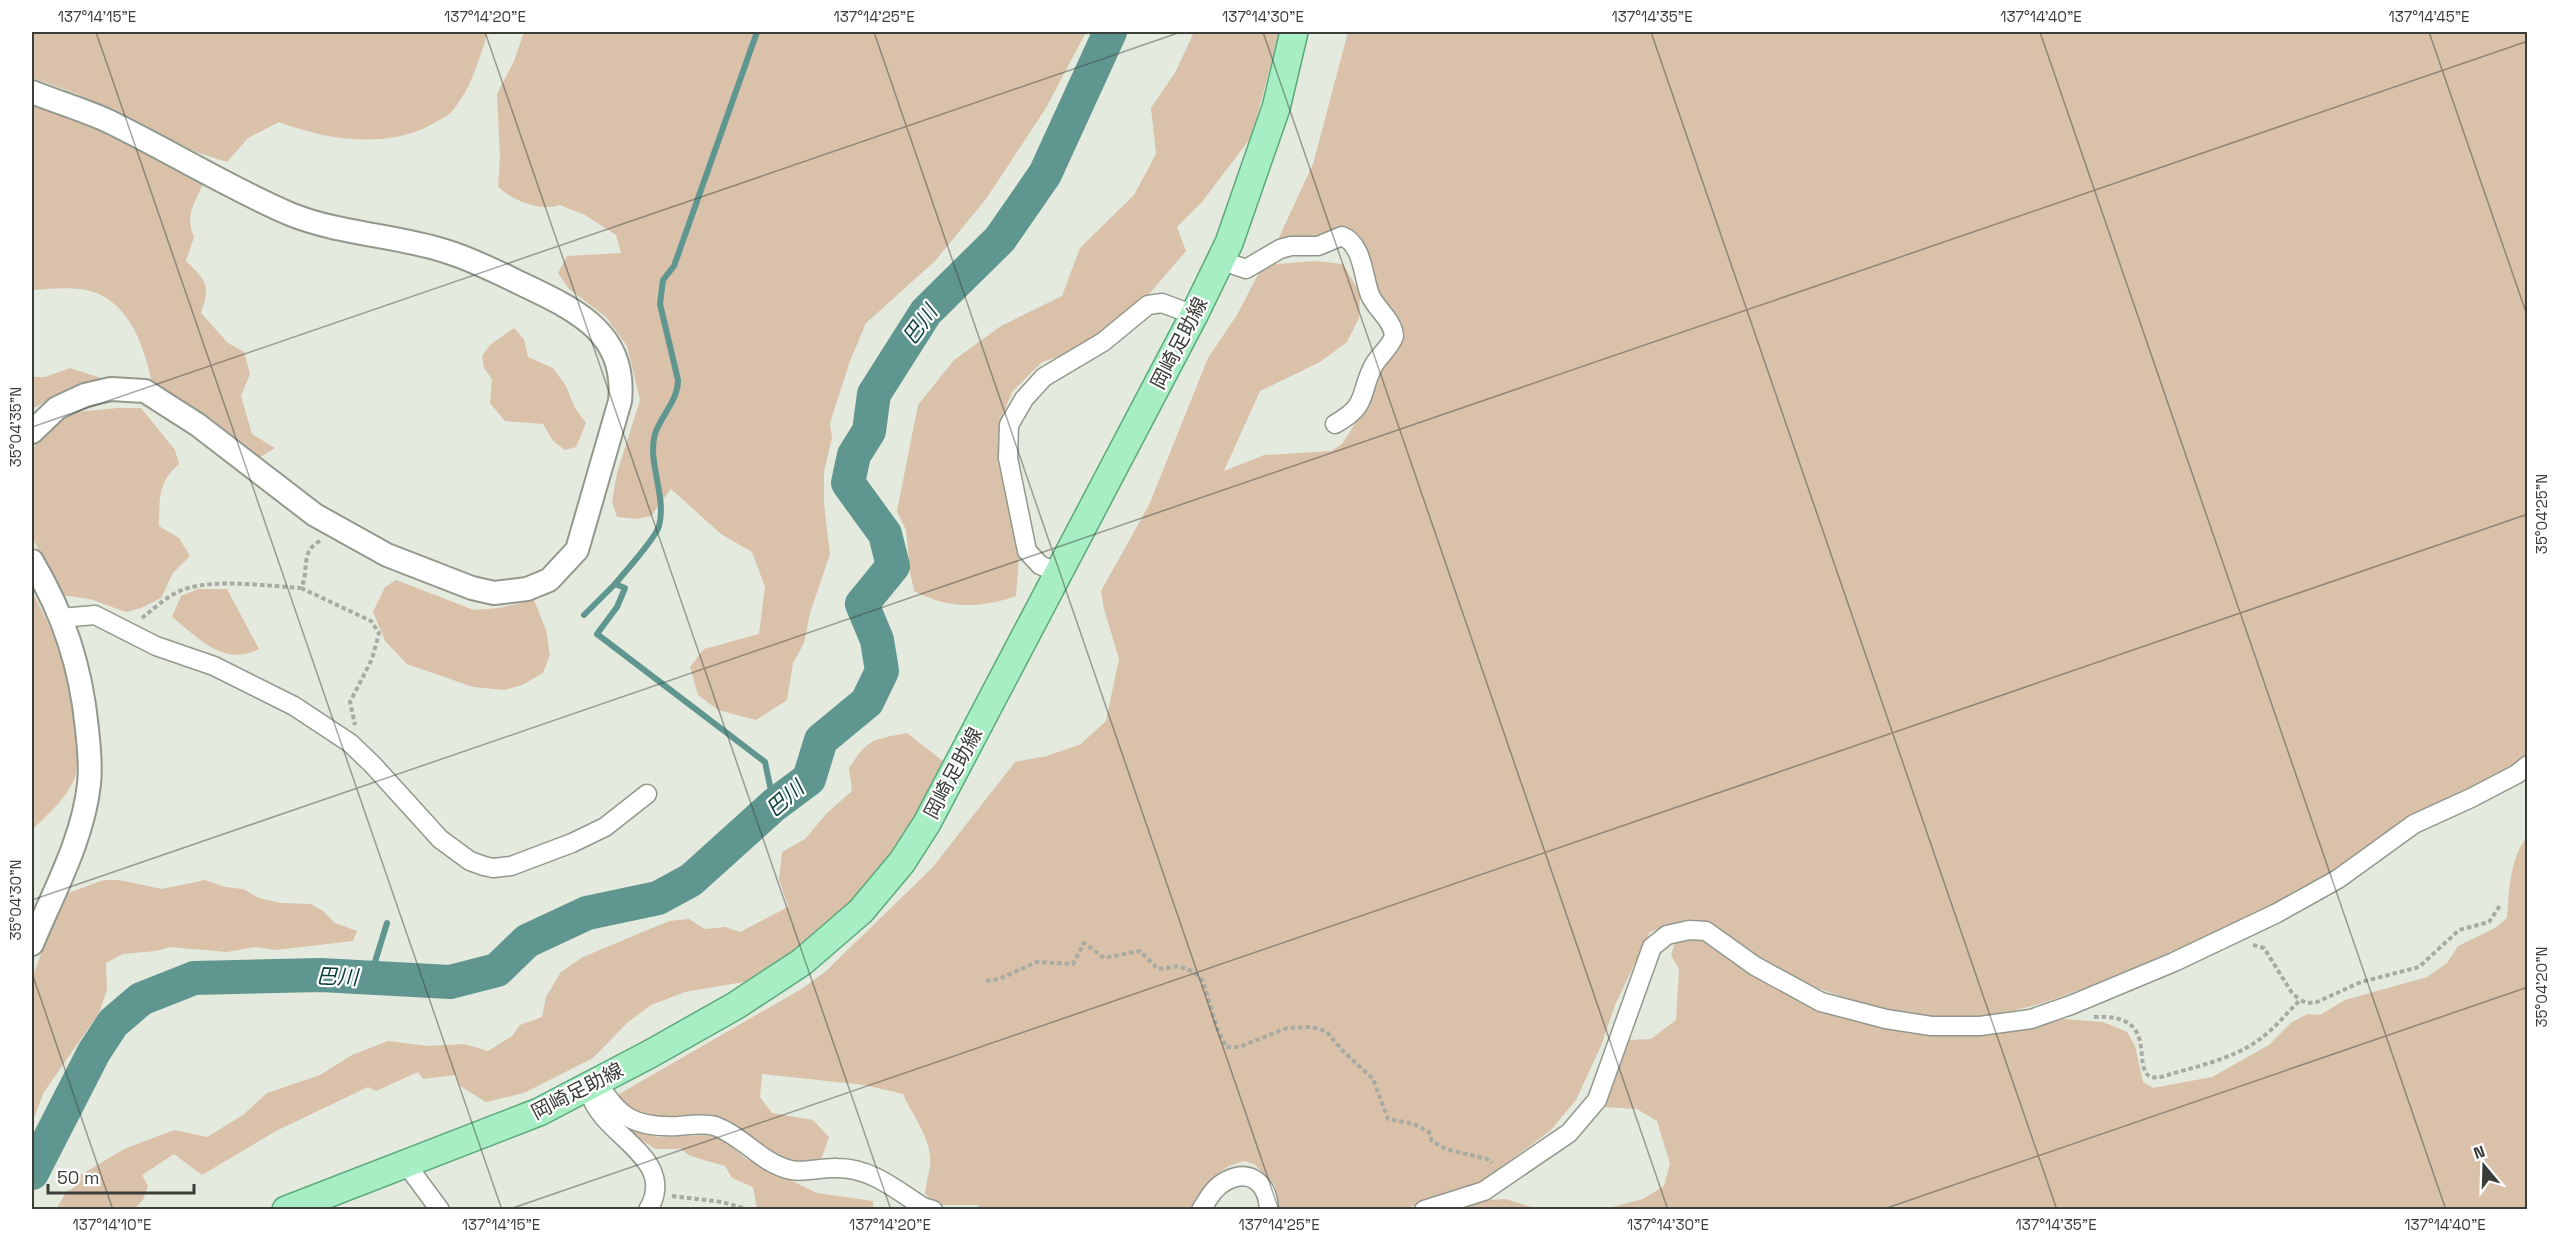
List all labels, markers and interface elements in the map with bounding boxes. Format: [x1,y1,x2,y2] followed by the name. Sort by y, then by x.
[58,7,136,26] text: 137°14'15"E
[444,7,526,26] text: 137°14'20"E
[833,7,915,26] text: 137°14'25"E
[1222,7,1304,26] text: 137°14'30"E
[1611,7,1693,26] text: 137°14'35"E
[2000,7,2082,26] text: 137°14'40"E
[2389,7,2469,26] text: 137°14'45"E
[1145,293,1213,393] street label: 岡崎足助線
[896,298,944,350] water label: 巴川
[6,387,25,467] text: 35°04'35"N
[2532,474,2551,554] text: 35°04'25"N
[918,723,988,823] street label: 岡崎足助線
[760,773,811,823] water label: 巴川
[6,860,25,941] text: 35°04'30"N
[2532,947,2551,1027] text: 35°04'20"N
[316,962,360,991] water label: 巴川
[527,1057,627,1125] street label: 岡崎足助線
[2454,1136,2514,1196] north arrow
[2471,1141,2488,1164] text: N
[48,1157,194,1195] scale bar
[57,1166,99,1189] text: 50 m
[72,1215,152,1234] text: 137°14'10"E
[462,1215,540,1234] text: 137°14'15"E
[849,1215,931,1234] text: 137°14'20"E
[1238,1215,1320,1234] text: 137°14'25"E
[1627,1215,1709,1234] text: 137°14'30"E
[2015,1215,2097,1234] text: 137°14'35"E
[2404,1215,2486,1234] text: 137°14'40"E

